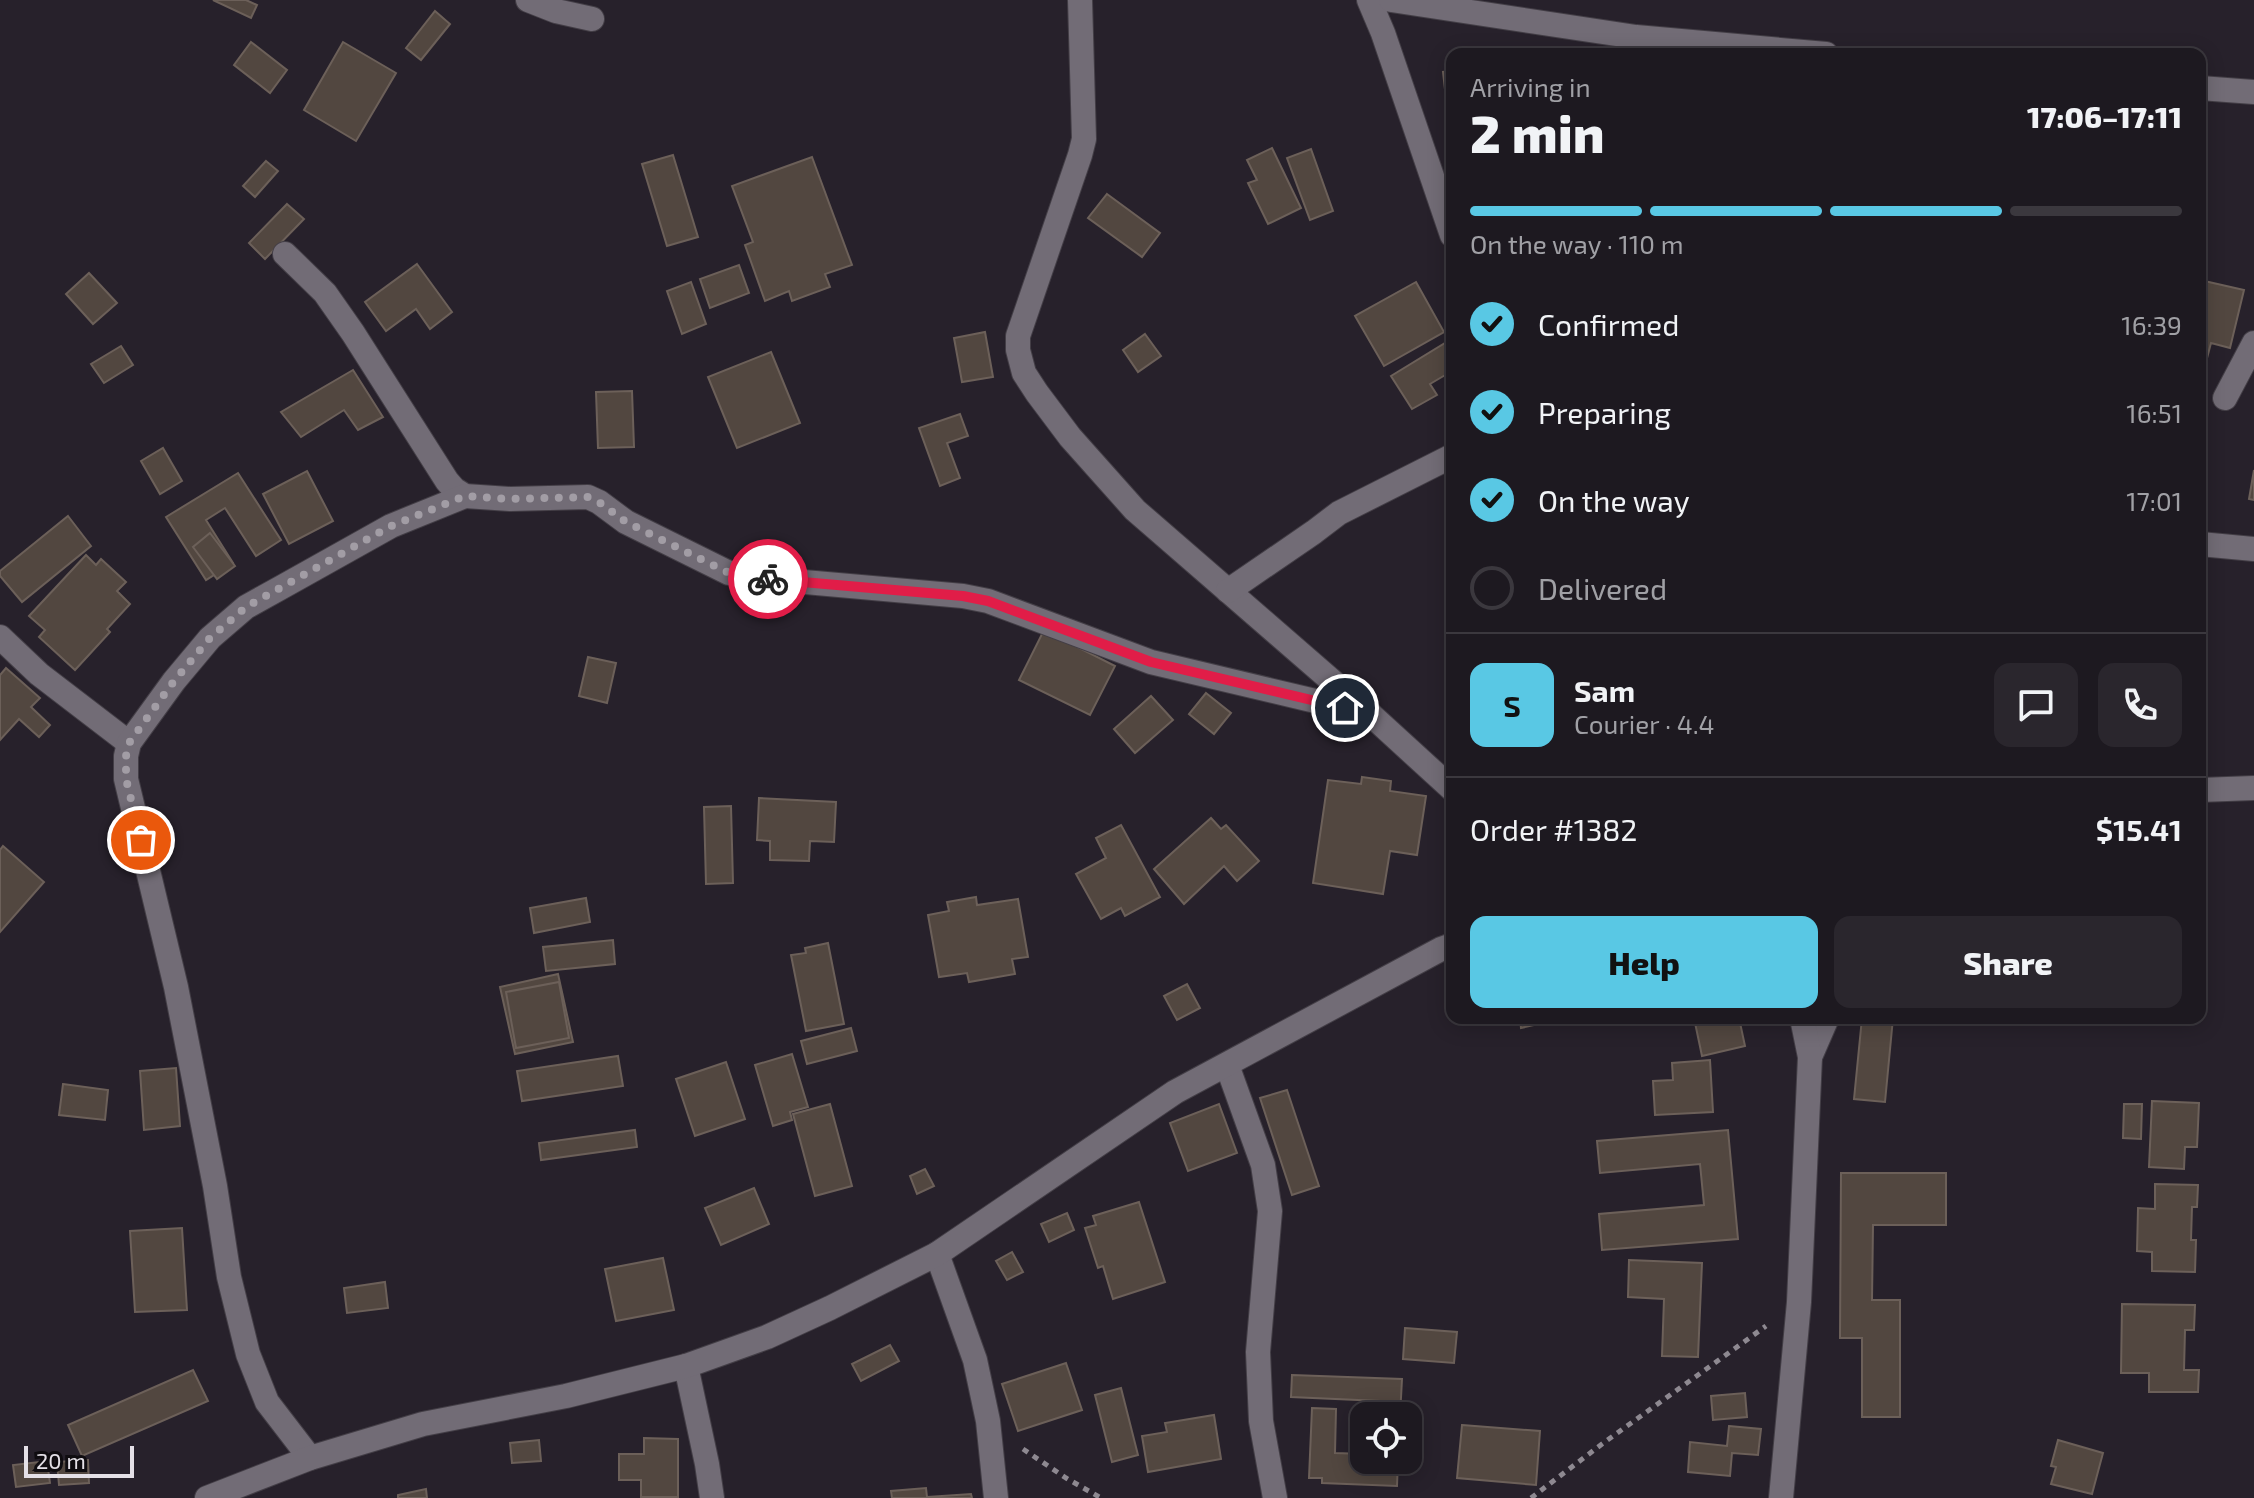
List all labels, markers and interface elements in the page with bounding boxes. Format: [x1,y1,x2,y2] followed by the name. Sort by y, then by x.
[1470,71,1591,102] text: Arriving in
[2027,98,2182,134] text: 17:06–17:11
[1470,101,1605,163] text: 2 min
[1470,228,1684,259] text: On the way · 110 m
[1470,302,1514,346] icon: check
[1538,306,1679,342] text: Confirmed
[2121,309,2182,340] text: 16:39
[1470,390,1514,434] icon: check
[1538,394,1671,430] text: Preparing
[2126,397,2182,428] text: 16:51
[1470,478,1514,522] icon: check
[1538,482,1690,518] text: On the way
[2126,485,2182,516] text: 17:01
[728,539,808,619] courier
[746,557,790,601] icon: bike
[1538,570,1667,606] text: Delivered
[1994,663,2078,747] button: chat
[2098,663,2182,747] button: phone
[1574,672,1635,708] text: Sam
[1311,674,1379,742] pin
[1323,686,1367,730] icon: home
[1503,687,1521,723] text: S
[1574,708,1715,739] text: Courier · 4.4
[107,806,175,874] pin
[1470,811,1637,847] text: Order #1382
[2096,811,2182,847] text: $15.41
[119,818,163,862] icon: bag
[1470,916,1818,1008] button: Help
[1834,916,2182,1008] button: Share
[1350,1402,1422,1474] map controls
[1350,1402,1422,1474] button: locate
[24,1442,134,1478] scale bar
[36,1447,86,1473] text: 20 m

